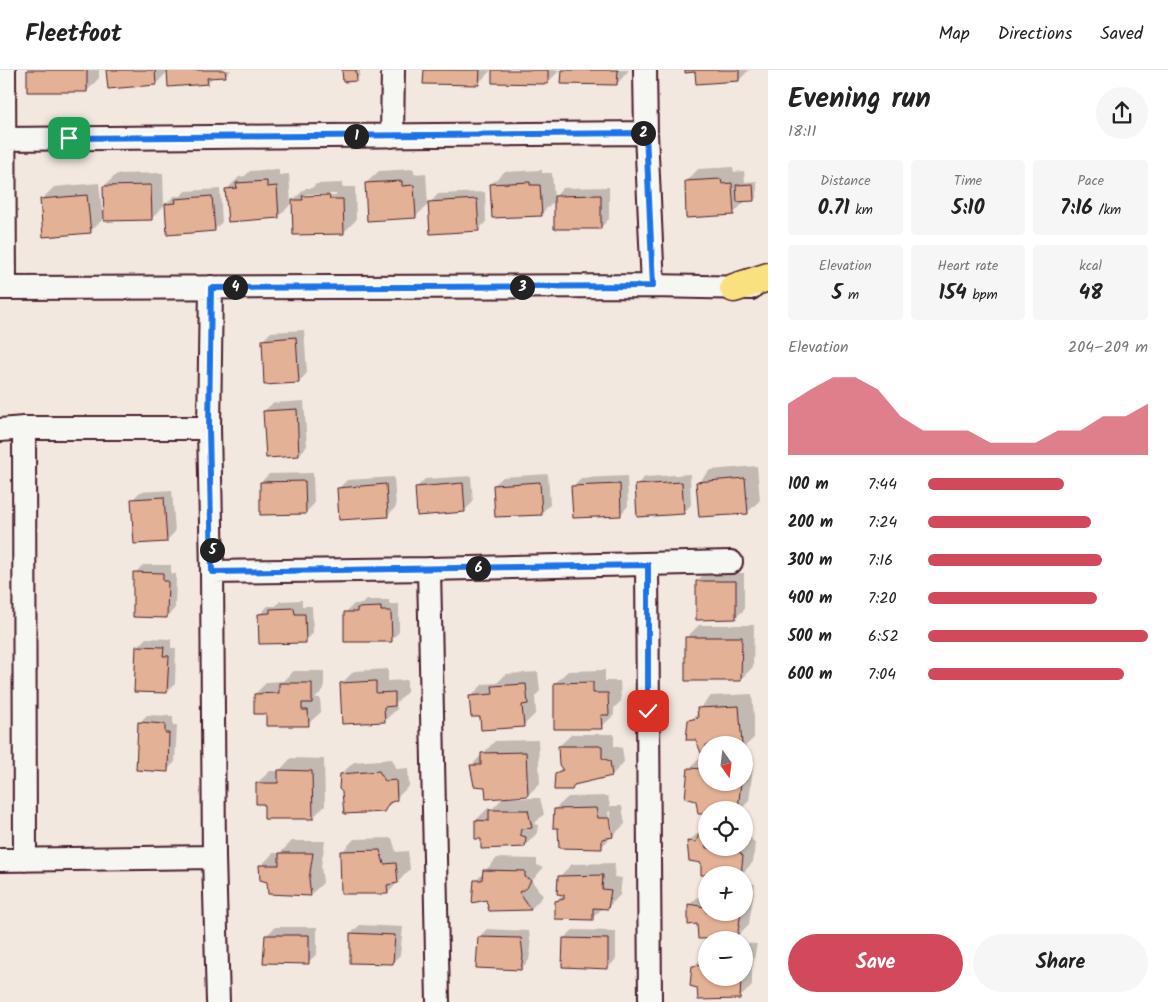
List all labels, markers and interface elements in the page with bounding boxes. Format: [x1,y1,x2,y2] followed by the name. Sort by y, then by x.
[25,15,122,54] text: Fleetfoot
[938,20,970,49] text: Map
[998,20,1072,49] text: Directions
[1100,20,1143,49] text: Saved
[788,77,931,122] text: Evening run
[1096,87,1148,139] button: share
[48,117,90,159] pin
[788,119,817,144] text: 18:11
[630,120,656,146] pin: 2
[639,122,648,144] text: 2
[55,124,83,152] icon: arrive
[344,124,368,148] pin: 1
[354,125,359,147] text: 1
[820,170,870,192] text: Distance
[954,170,982,192] text: Time
[1077,170,1104,192] text: Pace
[818,192,850,225] text: 0.71
[952,192,984,225] text: 5:10
[1060,192,1093,225] text: 7:16
[850,199,873,221] text: km
[1093,199,1121,221] text: /km
[819,255,872,277] text: Elevation
[938,255,998,277] text: Heart rate
[1079,255,1102,277] text: kcal
[222,274,248,300] pin: 4
[510,274,534,300] pin: 3
[232,276,239,298] text: 4
[519,276,526,298] text: 3
[832,277,842,310] text: 5
[938,277,967,310] text: 154
[1079,277,1103,310] text: 48
[842,284,859,306] text: m
[967,284,998,306] text: bpm
[788,335,849,360] text: Elevation
[1068,335,1148,360] text: 204–209 m
[788,472,829,497] text: 100 m
[868,472,897,497] text: 7:44
[788,510,833,535] text: 200 m
[868,510,897,535] text: 7:24
[200,538,224,562] pin: 5
[209,539,216,561] text: 5
[788,548,832,573] text: 300 m
[868,548,893,573] text: 7:16
[466,556,490,580] pin: 6
[475,557,482,579] text: 6
[788,586,832,611] text: 400 m
[868,586,897,611] text: 7:20
[788,624,832,649] text: 500 m
[868,624,899,649] text: 6:52
[788,662,832,687] text: 600 m
[868,662,896,687] text: 7:04
[627,690,669,732] pin
[634,697,662,725] icon: check
[698,736,752,791] north arrow
[698,736,753,986] map controls
[698,801,753,856] button: locate
[698,866,753,921] button: +
[698,931,753,986] button: −
[788,934,963,992] button: Save
[973,934,1148,992] button: Share

